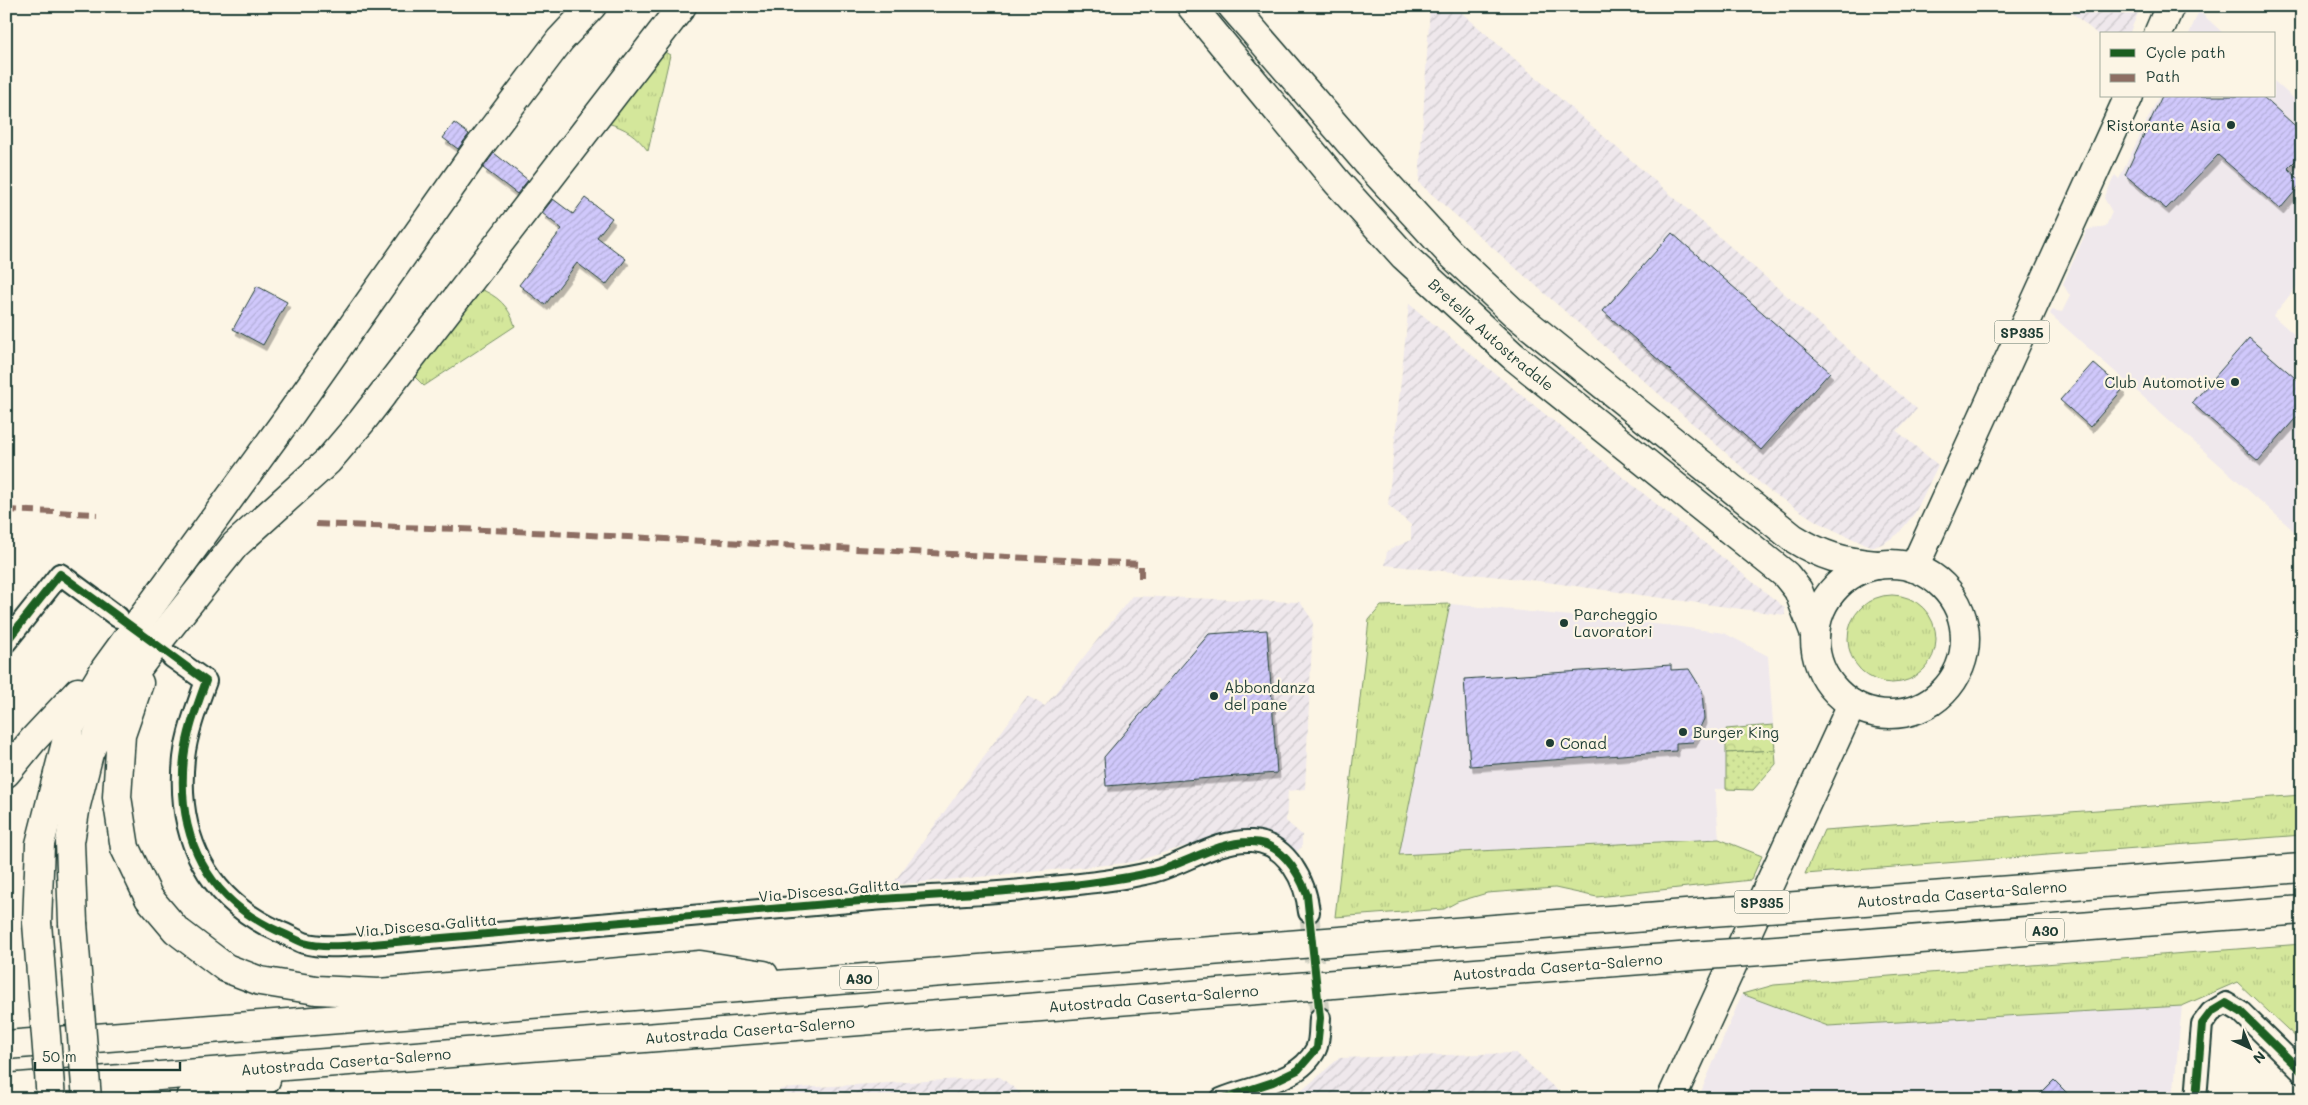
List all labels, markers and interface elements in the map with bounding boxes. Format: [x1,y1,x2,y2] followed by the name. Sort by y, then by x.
[2100,32,2276,98] legend
[2146,42,2225,62] text: Cycle path
[2146,66,2180,86] text: Path
[2107,115,2221,135] place label: Ristorante Asia
[2225,119,2237,131] marker: Ristorante Asia
[1425,274,1558,395] street label: Bretella Autostradale
[1994,321,2050,344] road number: SP335
[2105,372,2225,392] place label: Club Automotive
[2229,376,2241,388] marker: Club Automotive
[1574,604,1658,641] place label: Parcheggio Lavoratori
[1558,617,1570,629] marker: Parcheggio Lavoratori
[1224,677,1316,714] place label: Abbondanza del pane
[1208,690,1220,702] marker: Abbondanza del pane
[1693,722,1779,742] place label: Burger King
[1677,726,1689,738] marker: Burger King
[1560,733,1607,753] place label: Conad
[1544,737,1556,749] marker: Conad
[758,874,900,906] street label: Via Discesa Galitta
[1856,876,2067,912] street label: Autostrada Caserta-Salerno
[1734,890,1790,914] road number: SP335
[355,909,497,941] street label: Via Discesa Galitta
[2026,918,2064,942] road number: A30
[1451,948,1663,985] street label: Autostrada Caserta-Salerno
[840,966,878,990] road number: A30
[1048,980,1259,1016] street label: Autostrada Caserta-Salerno
[644,1012,856,1048] street label: Autostrada Caserta-Salerno
[2226,1022,2276,1072] north arrow
[35,1040,180,1072] scale bar
[240,1043,452,1080] street label: Autostrada Caserta-Salerno
[42,1046,77,1066] text: 50 m
[2249,1047,2270,1068] text: N

